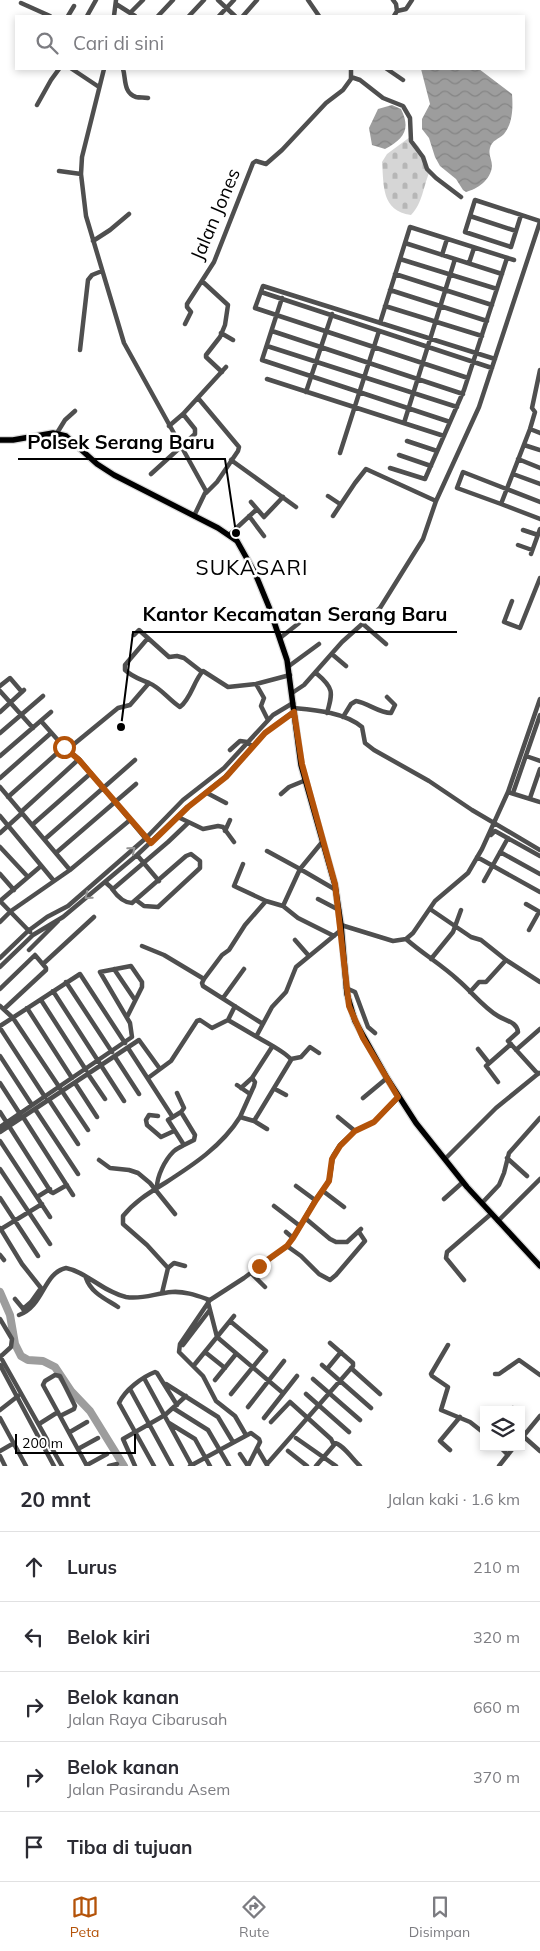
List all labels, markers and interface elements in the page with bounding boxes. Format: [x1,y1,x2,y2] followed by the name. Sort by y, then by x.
[15,15,525,70] search box
[33,29,61,57] icon: search
[73,31,164,55] text: Cari di sini
[185,164,245,264] street label: Jalan Jones
[18,424,225,459] callout: Polsek Serang Baru
[27,429,215,454] text: Polsek Serang Baru
[196,554,308,580] district label: SUKASARI
[133,597,457,632] callout: Kantor Kecamatan Serang Baru
[143,601,447,626] text: Kantor Kecamatan Serang Baru
[53,736,76,759] route start
[126,847,135,856] one-way arrow
[85,890,94,899] one-way arrow
[248,1255,271,1278] route end
[480,1406,525,1451] map controls
[480,1406,525,1451] button: layers
[15,1431,136,1454] scale bar
[22,1434,63,1452] text: 200 m
[20,1486,90,1512] text: 20 mnt
[387,1489,520,1509] text: Jalan kaki · 1.6 km
[20,1553,48,1581] icon: ahead
[67,1555,117,1579] text: Lurus
[473,1557,520,1577] text: 210 m
[20,1623,48,1651] icon: left
[67,1625,150,1649] text: Belok kiri
[473,1627,520,1647] text: 320 m
[67,1685,179,1709] text: Belok kanan
[20,1693,48,1721] icon: right
[473,1697,520,1717] text: 660 m
[67,1709,227,1729] text: Jalan Raya Cibarusah
[67,1755,179,1779] text: Belok kanan
[20,1763,48,1791] icon: right
[473,1767,520,1787] text: 370 m
[67,1779,230,1799] text: Jalan Pasirandu Asem
[20,1833,48,1861] icon: arrive
[67,1835,192,1859] text: Tiba di tujuan
[70,1893,100,1941] tab: Peta
[239,1893,269,1941] tab: Rute
[409,1893,470,1941] tab: Disimpan

